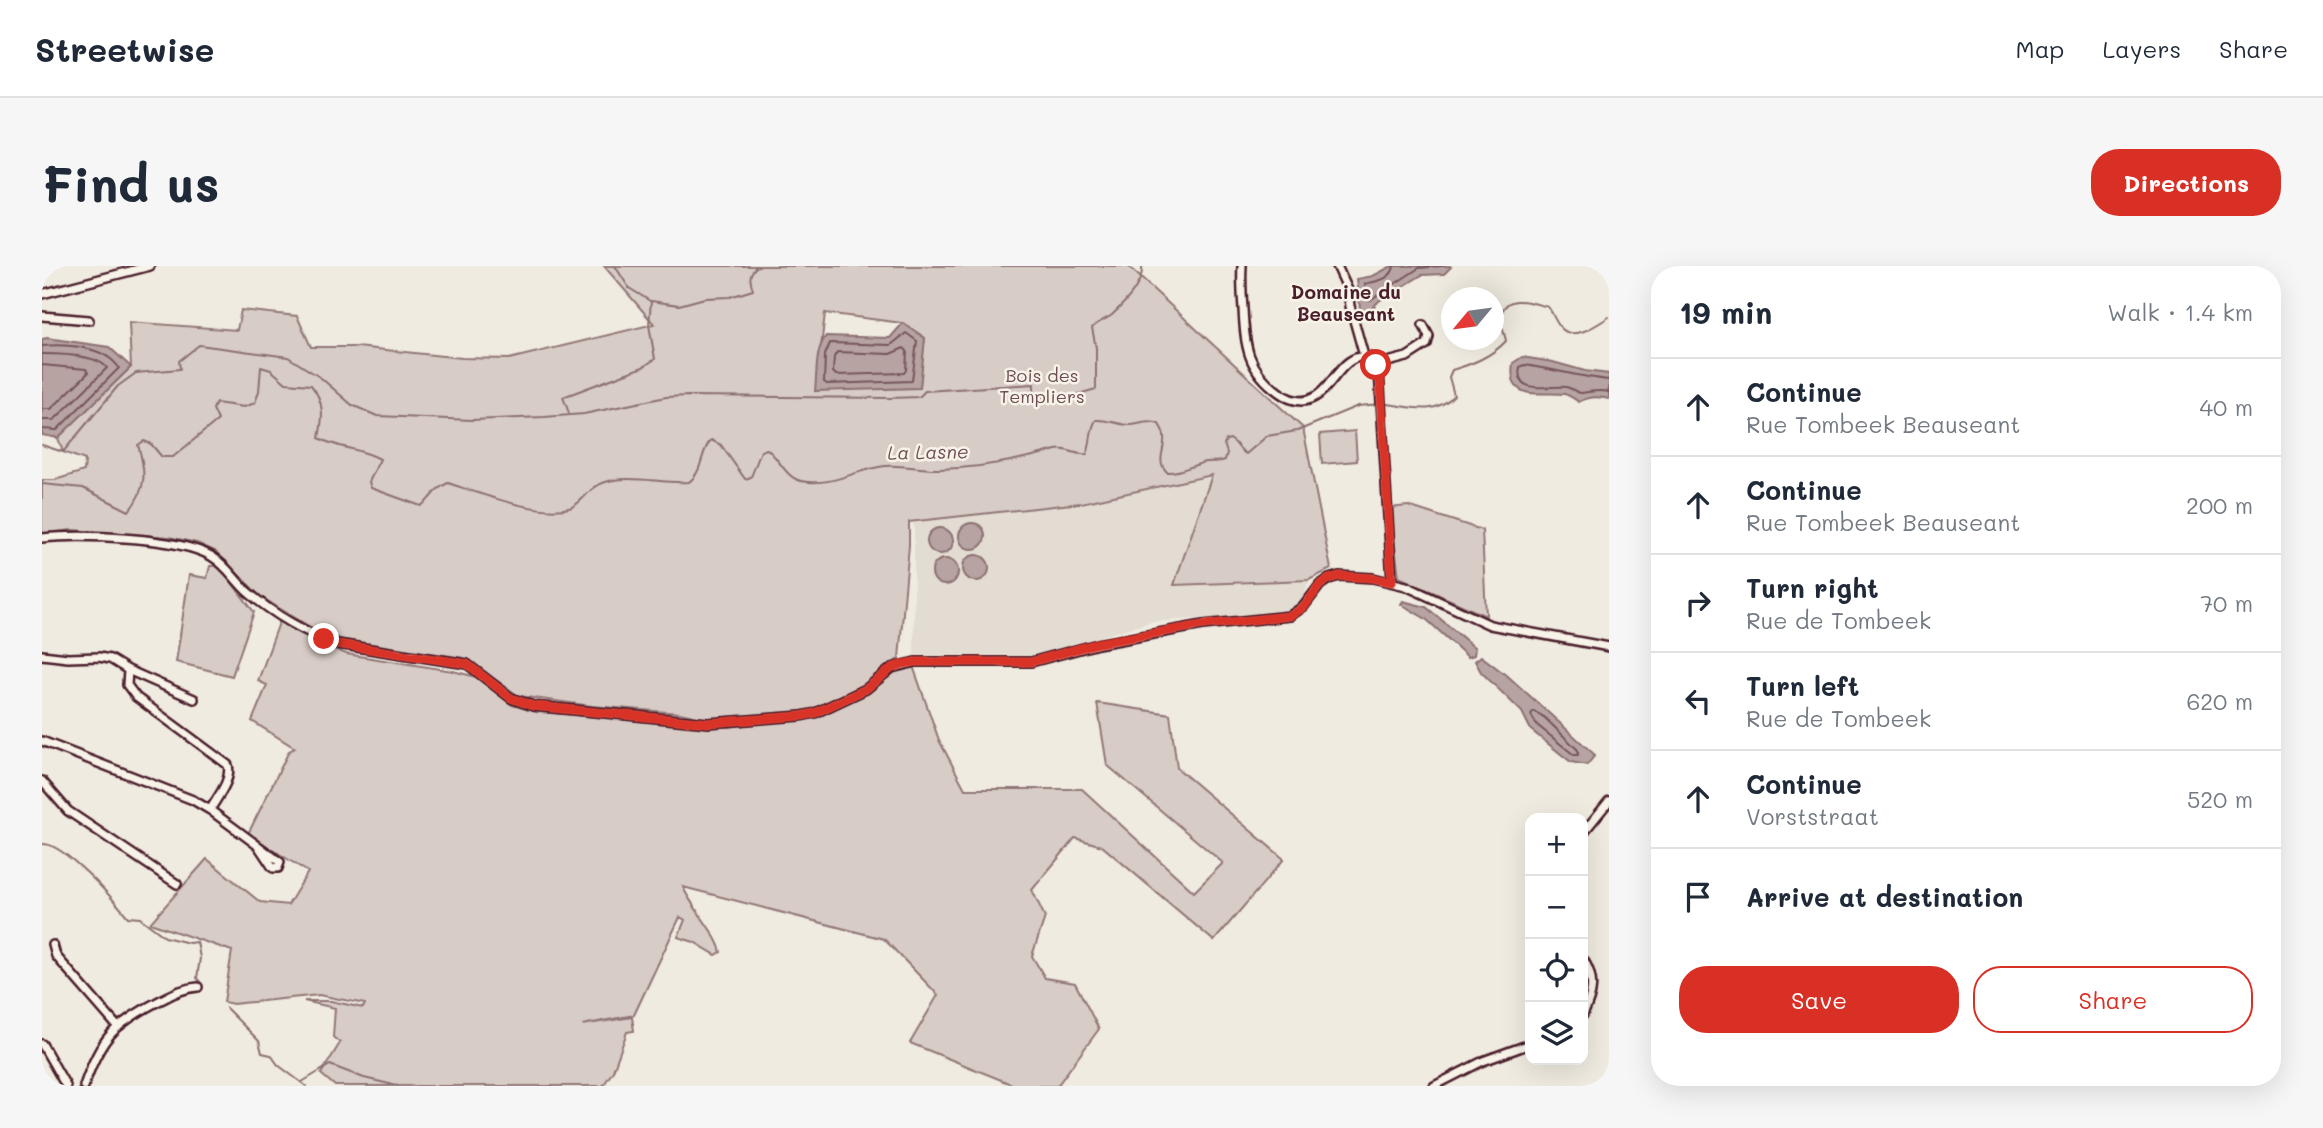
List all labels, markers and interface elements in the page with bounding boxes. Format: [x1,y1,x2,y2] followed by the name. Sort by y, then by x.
[35,27,214,70] text: Streetwise
[2016,33,2064,64] text: Map
[2102,33,2181,64] text: Layers
[2219,33,2288,64] text: Share
[2091,149,2281,216] button: Directions
[42,151,220,214] text: Find us
[1291,279,1401,326] district label: Domaine du Beauseant
[1441,287,1504,350] north arrow
[1679,292,1772,332] text: 19 min
[2107,297,2253,327] text: Walk · 1.4 km
[1360,349,1391,380] route start
[999,363,1085,408] park label: Bois des Templiers
[1746,375,1862,409] text: Continue
[1679,388,1717,426] icon: ahead
[2200,392,2253,422] text: 40 m
[1746,409,2020,439] text: Rue Tombeek Beauseant
[887,438,969,465] water label: La Lasne
[1746,473,1862,507] text: Continue
[1679,486,1717,524] icon: ahead
[2186,490,2253,520] text: 200 m
[1746,507,2020,537] text: Rue Tombeek Beauseant
[1746,571,1879,605] text: Turn right
[1679,584,1717,622] icon: right
[2200,588,2253,618] text: 70 m
[1746,605,1931,635] text: Rue de Tombeek
[308,623,339,654] route end
[1746,669,1859,703] text: Turn left
[1679,682,1717,720] icon: left
[2186,686,2253,716] text: 620 m
[1746,703,1931,733] text: Rue de Tombeek
[1746,767,1862,801] text: Continue
[1679,780,1717,818] icon: ahead
[2187,784,2253,814] text: 520 m
[1746,801,1879,831] text: Vorststraat
[1525,813,1588,1065] map controls
[1525,813,1588,876] button: +
[1525,876,1588,939] button: −
[1679,878,1717,916] icon: arrive
[1746,880,2023,914] text: Arrive at destination
[1525,939,1588,1002] button: locate
[1679,966,1959,1033] button: Save
[1973,966,2253,1033] button: Share
[1525,1002,1588,1065] button: layers

